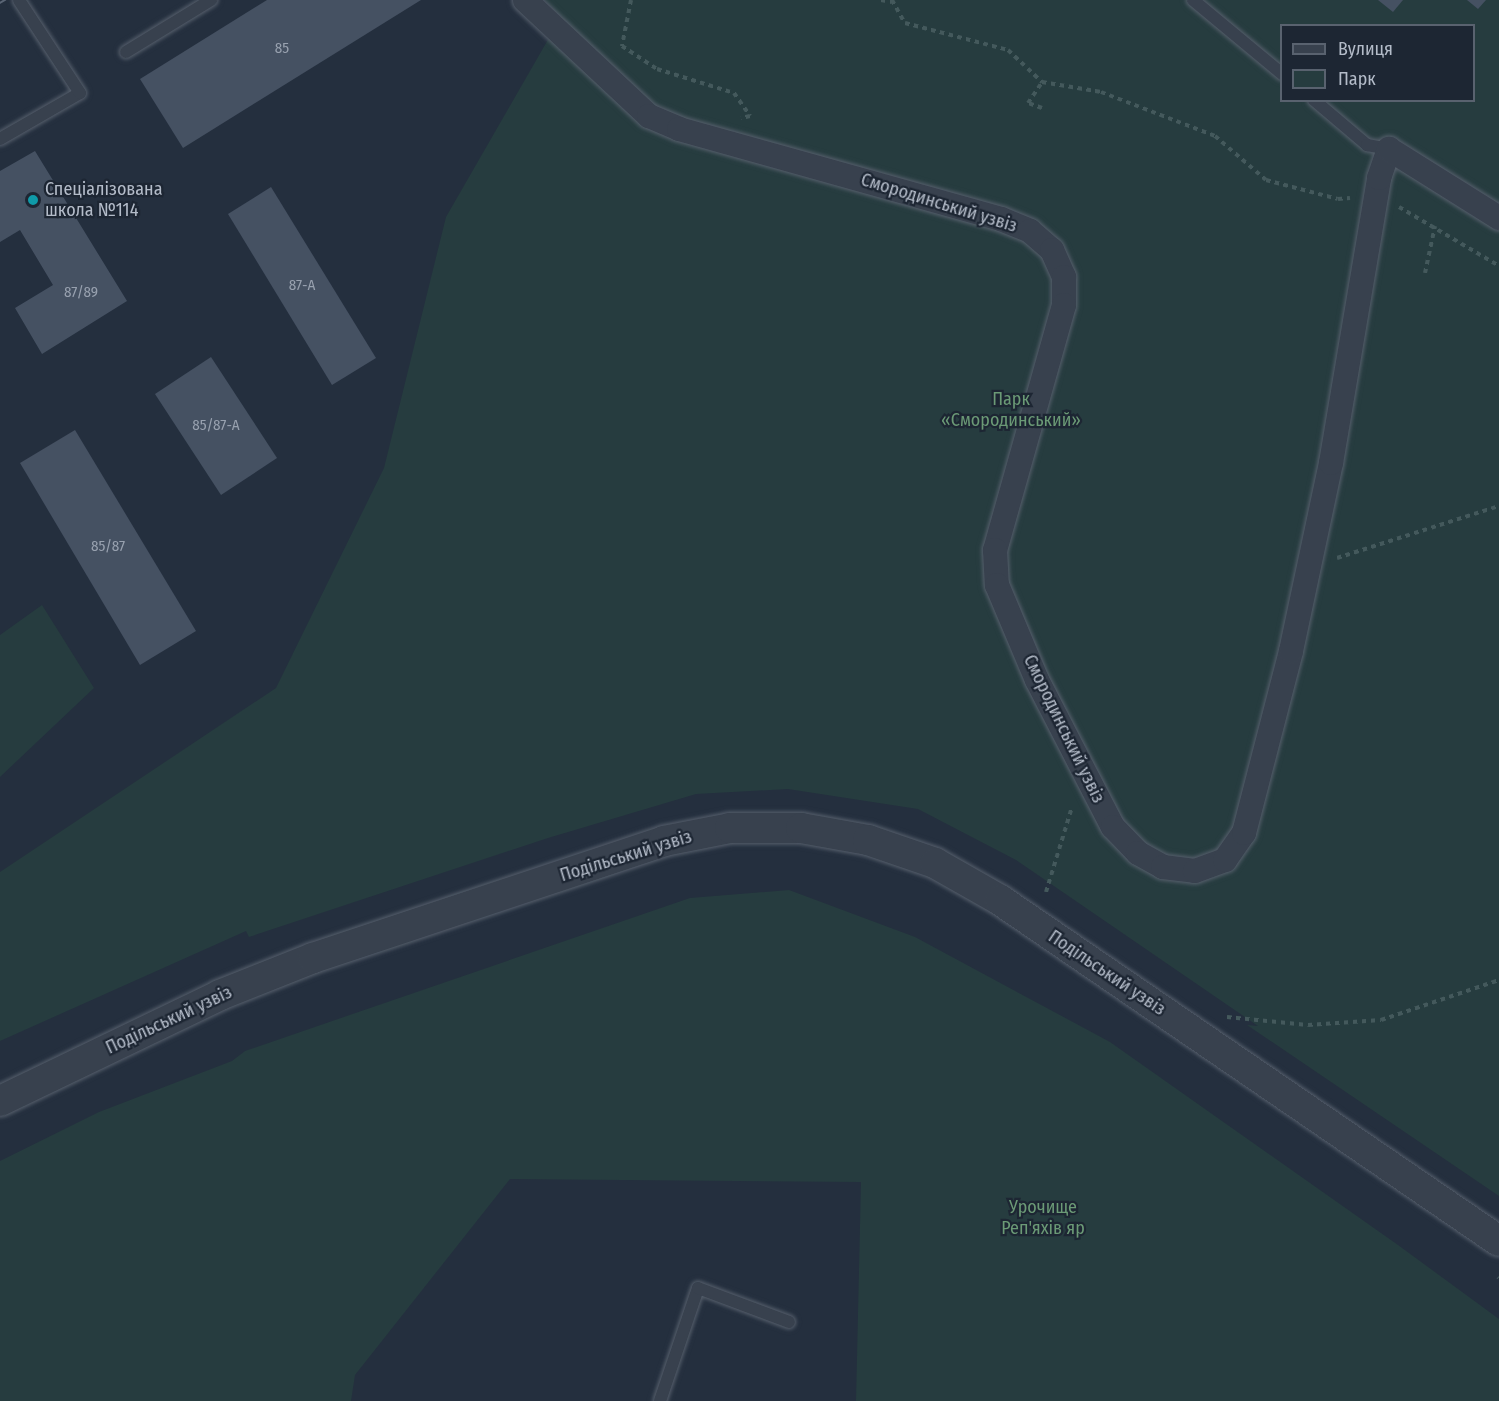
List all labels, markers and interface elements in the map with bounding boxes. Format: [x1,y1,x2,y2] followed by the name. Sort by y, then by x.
[1280,24,1475,102] legend
[1338,38,1393,60] text: Вулиця
[275,40,289,58] house number: 85
[1338,68,1376,90] text: Парк
[858,169,1020,237] street label: Смородинський узвіз
[45,179,162,222] place label: Спеціалізована школа №114
[26,193,40,207] marker: Спеціалізована школа №114
[289,277,315,295] house number: 87-А
[64,284,98,302] house number: 87/89
[941,389,1081,432] park label: Парк «Смородинський»
[192,417,240,435] house number: 85/87-А
[91,538,125,556] house number: 85/87
[1019,651,1109,807] street label: Смородинський узвіз
[557,826,695,886] street label: Подільський узвіз
[1044,926,1170,1020] street label: Подільський узвіз
[102,981,236,1059] street label: Подільський узвіз
[1001,1197,1085,1240] park label: Урочище Реп'яхів яр

